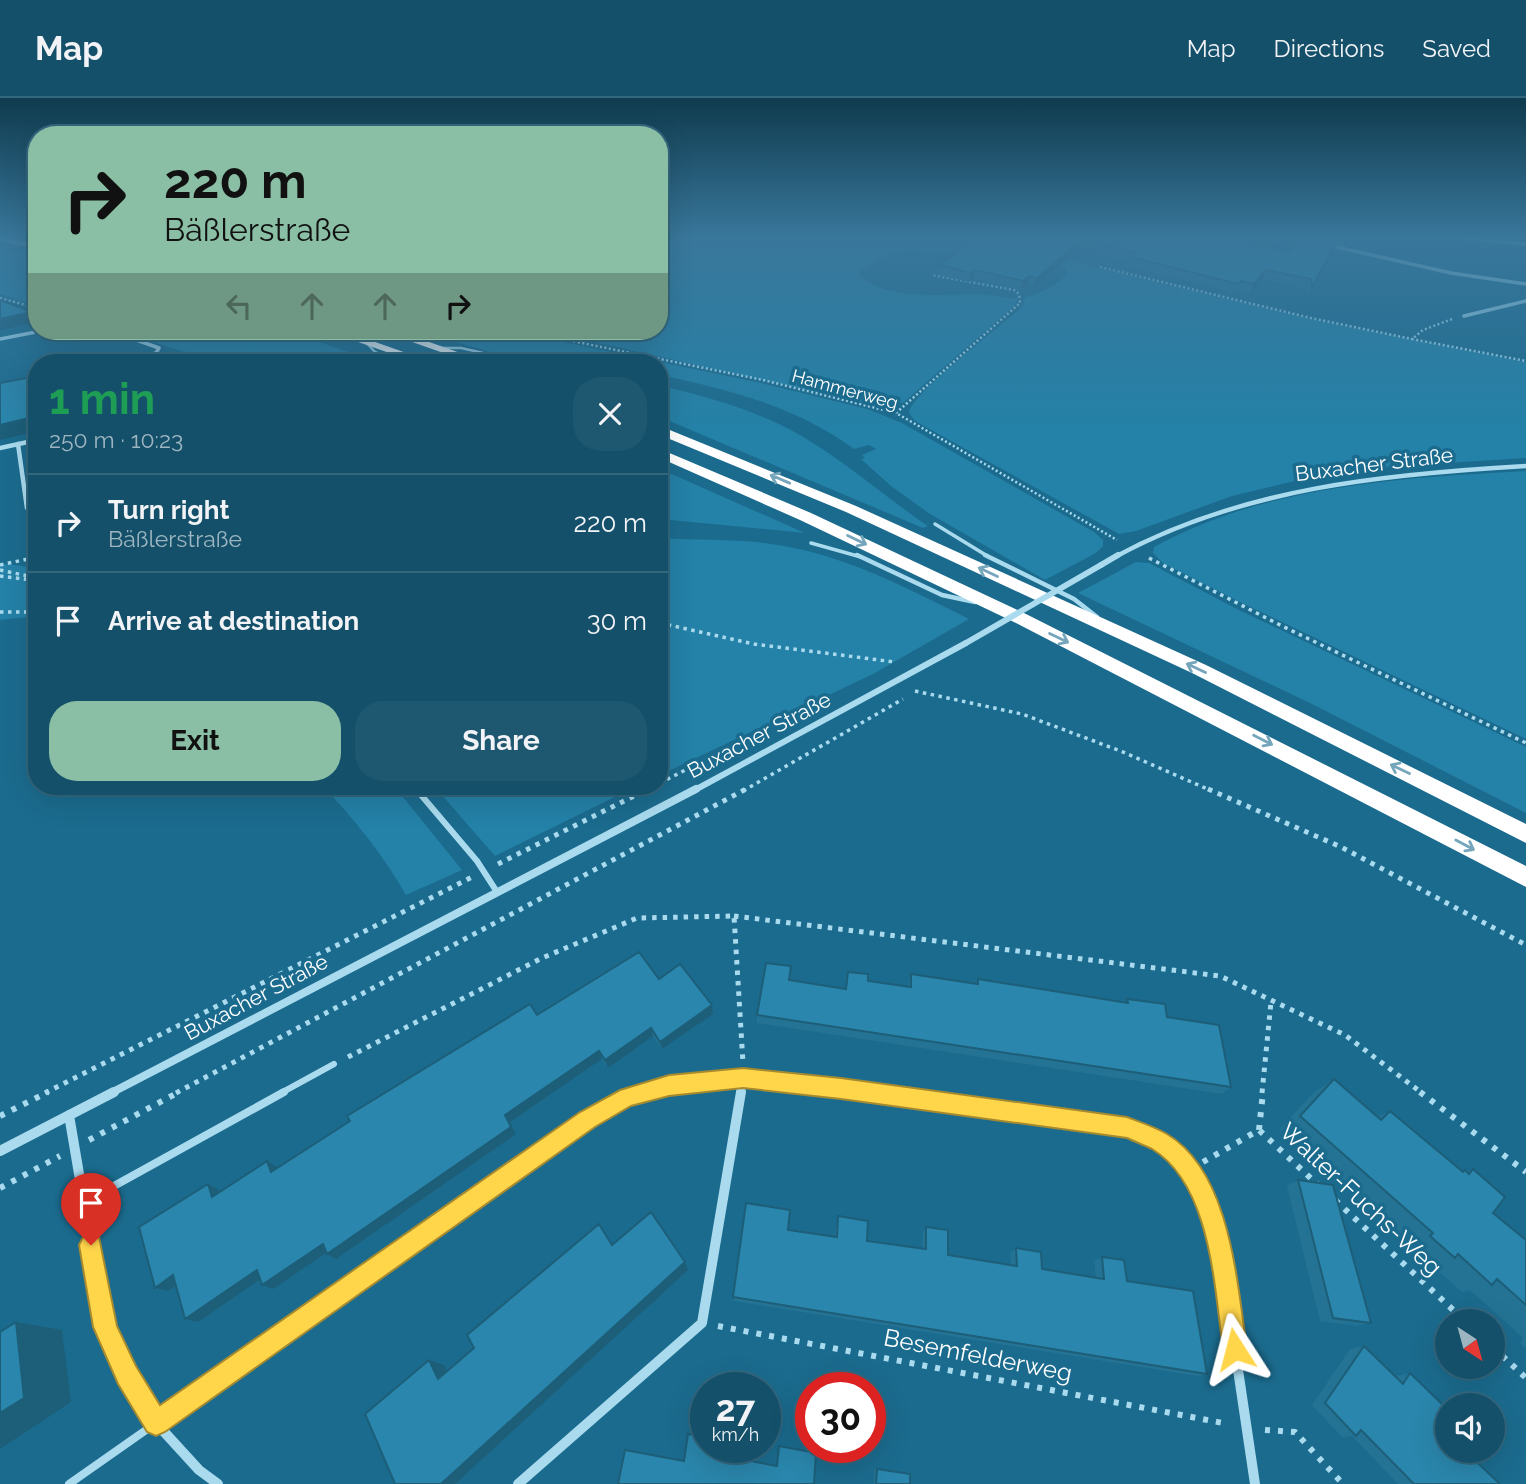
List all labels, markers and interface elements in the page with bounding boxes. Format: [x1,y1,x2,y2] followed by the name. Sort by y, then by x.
[35,29,103,68] text: Map
[1187,34,1236,63] text: Map
[1274,34,1384,63] text: Directions
[1422,34,1491,63] text: Saved
[164,152,307,209] text: 220 m
[49,154,140,245] icon: right
[164,211,350,248] text: Bäßlerstraße
[220,287,258,325] icon: left
[293,287,331,325] icon: ahead
[366,287,404,325] icon: ahead
[439,287,477,325] icon: right
[790,365,900,413] street label: Hammerweg
[49,375,155,424] text: 1 min
[573,377,647,451] button: close
[49,426,183,453] text: 250 m · 10:23
[1294,442,1454,486] street label: Buxacher Straße
[770,472,792,485] one-way arrow
[108,495,229,525] text: Turn right
[49,504,87,542] icon: right
[573,508,647,538] text: 220 m
[108,525,242,552] text: Bäßlerstraße
[846,534,867,547] one-way arrow
[978,565,999,578] one-way arrow
[49,602,87,640] icon: arrive
[108,606,359,636] text: Arrive at destination
[587,606,647,636] text: 30 m
[1048,631,1069,645] one-way arrow
[1186,661,1207,674] one-way arrow
[683,687,835,783] street label: Buxacher Straße
[49,701,341,781] button: Exit
[355,701,647,781] button: Share
[1252,733,1273,747] one-way arrow
[1390,761,1411,775] one-way arrow
[1454,838,1474,852] one-way arrow
[180,949,332,1045] street label: Buxacher Straße
[1274,1116,1448,1282] street label: Walter-Fuchs-Weg
[61,1173,121,1245] pin
[72,1184,110,1222] icon: arrive
[1435,1309,1505,1379] north arrow
[1435,1309,1505,1463] map controls
[1198,1312,1272,1386] position arrow
[881,1323,1075,1387] street label: Besemfelderweg
[795,1372,886,1463] speed limit sign: 30
[716,1388,755,1429] text: 27
[1435,1393,1505,1463] button: sound
[712,1424,759,1445] text: km/h

